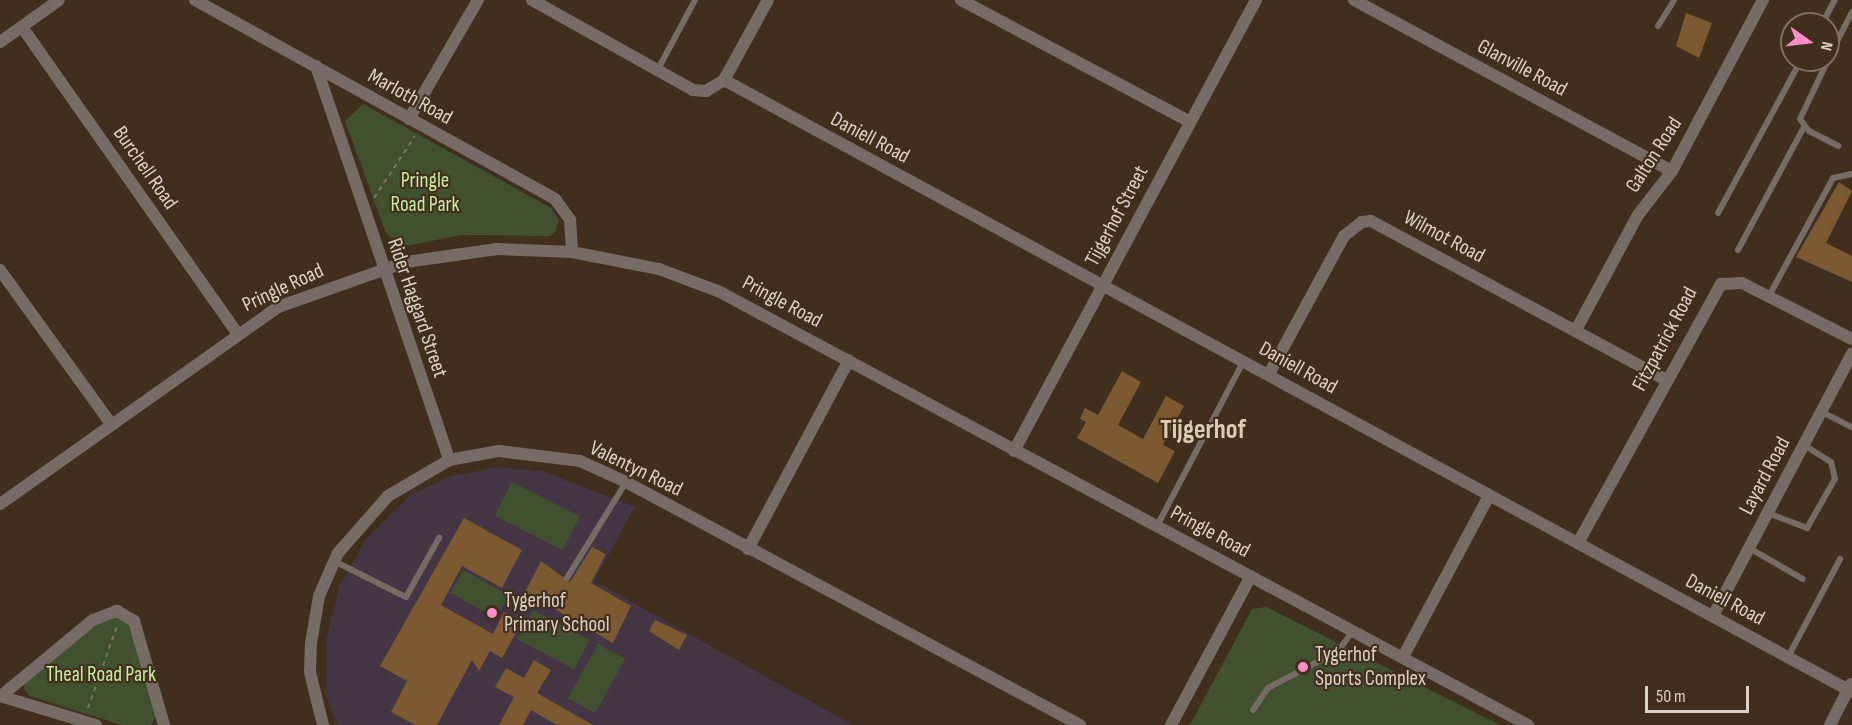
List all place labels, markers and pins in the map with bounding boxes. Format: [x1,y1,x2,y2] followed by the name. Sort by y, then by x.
[504,588,610,638] place label: Tygerhof Primary School
[485,606,499,620] marker: Tygerhof Primary School
[1315,642,1426,692] place label: Tygerhof Sports Complex
[1296,660,1310,674] marker: Tygerhof Sports Complex

